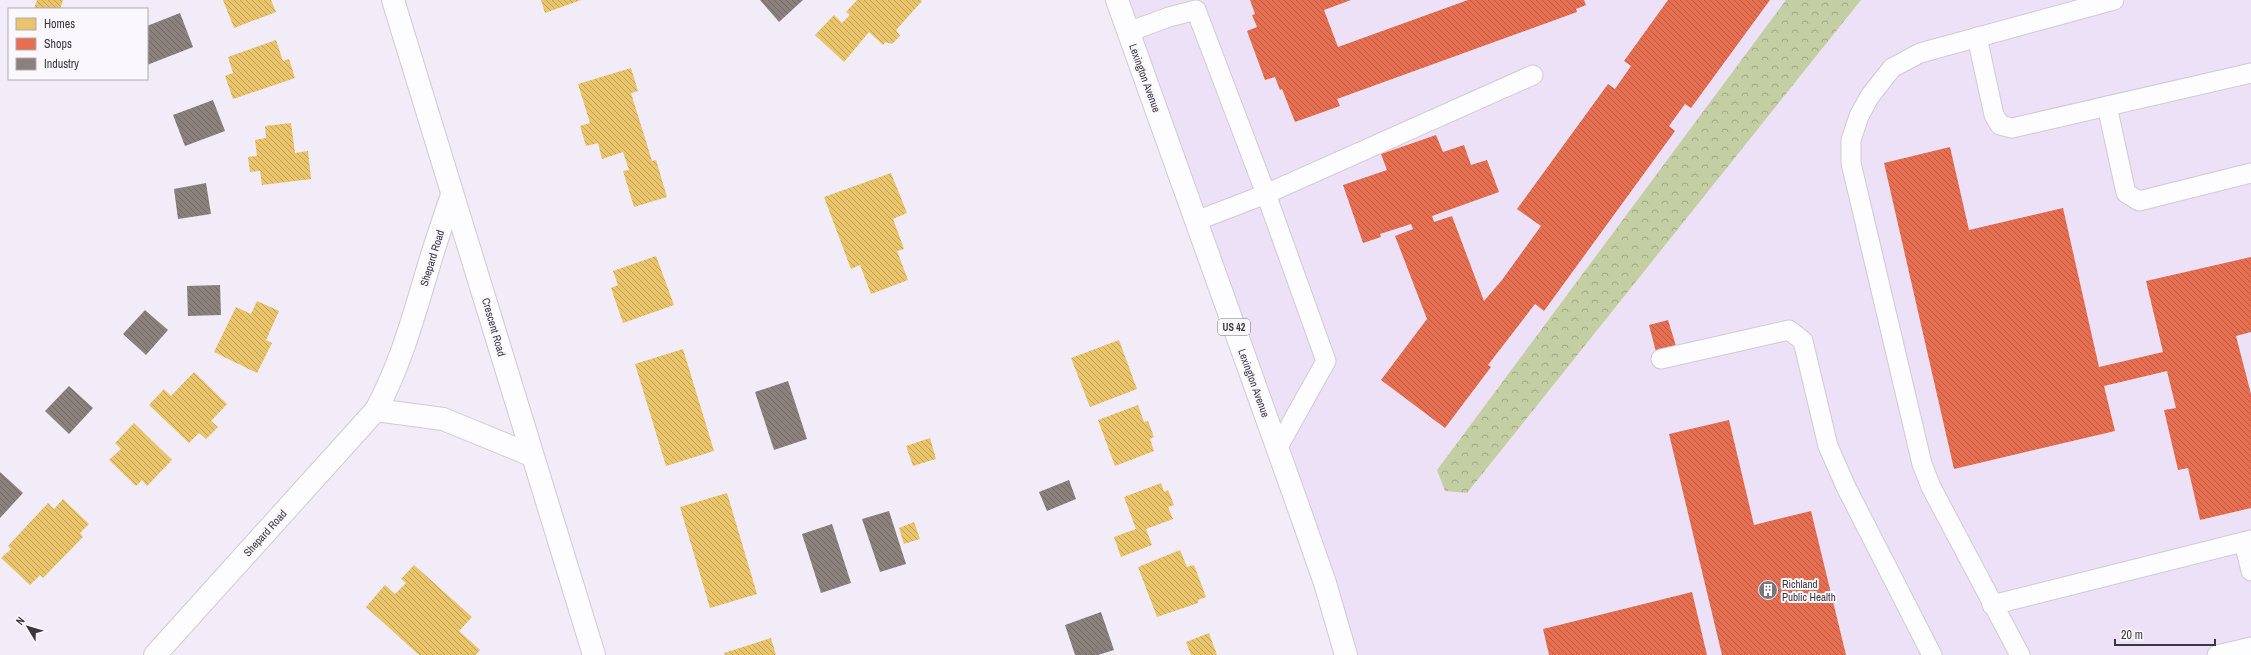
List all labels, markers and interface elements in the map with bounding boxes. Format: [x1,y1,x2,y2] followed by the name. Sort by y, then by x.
[8,8,148,80] legend
[44,16,75,32] text: Homes
[44,36,72,52] text: Shops
[1126,42,1164,114] street label: Lexington Avenue
[44,56,79,72] text: Industry
[417,228,447,288] street label: Shepard Road
[479,296,509,358] street label: Crescent Road
[1218,319,1250,335] road number: US 42
[1235,347,1273,419] street label: Lexington Avenue
[240,507,290,559] street label: Shepard Road
[1782,577,1836,604] place label: Richland Public Health
[1757,579,1779,601] building icon: Richland Public Health
[8,607,48,647] north arrow
[13,614,28,628] text: N
[2115,621,2215,647] scale bar
[2121,627,2143,643] text: 20 m

